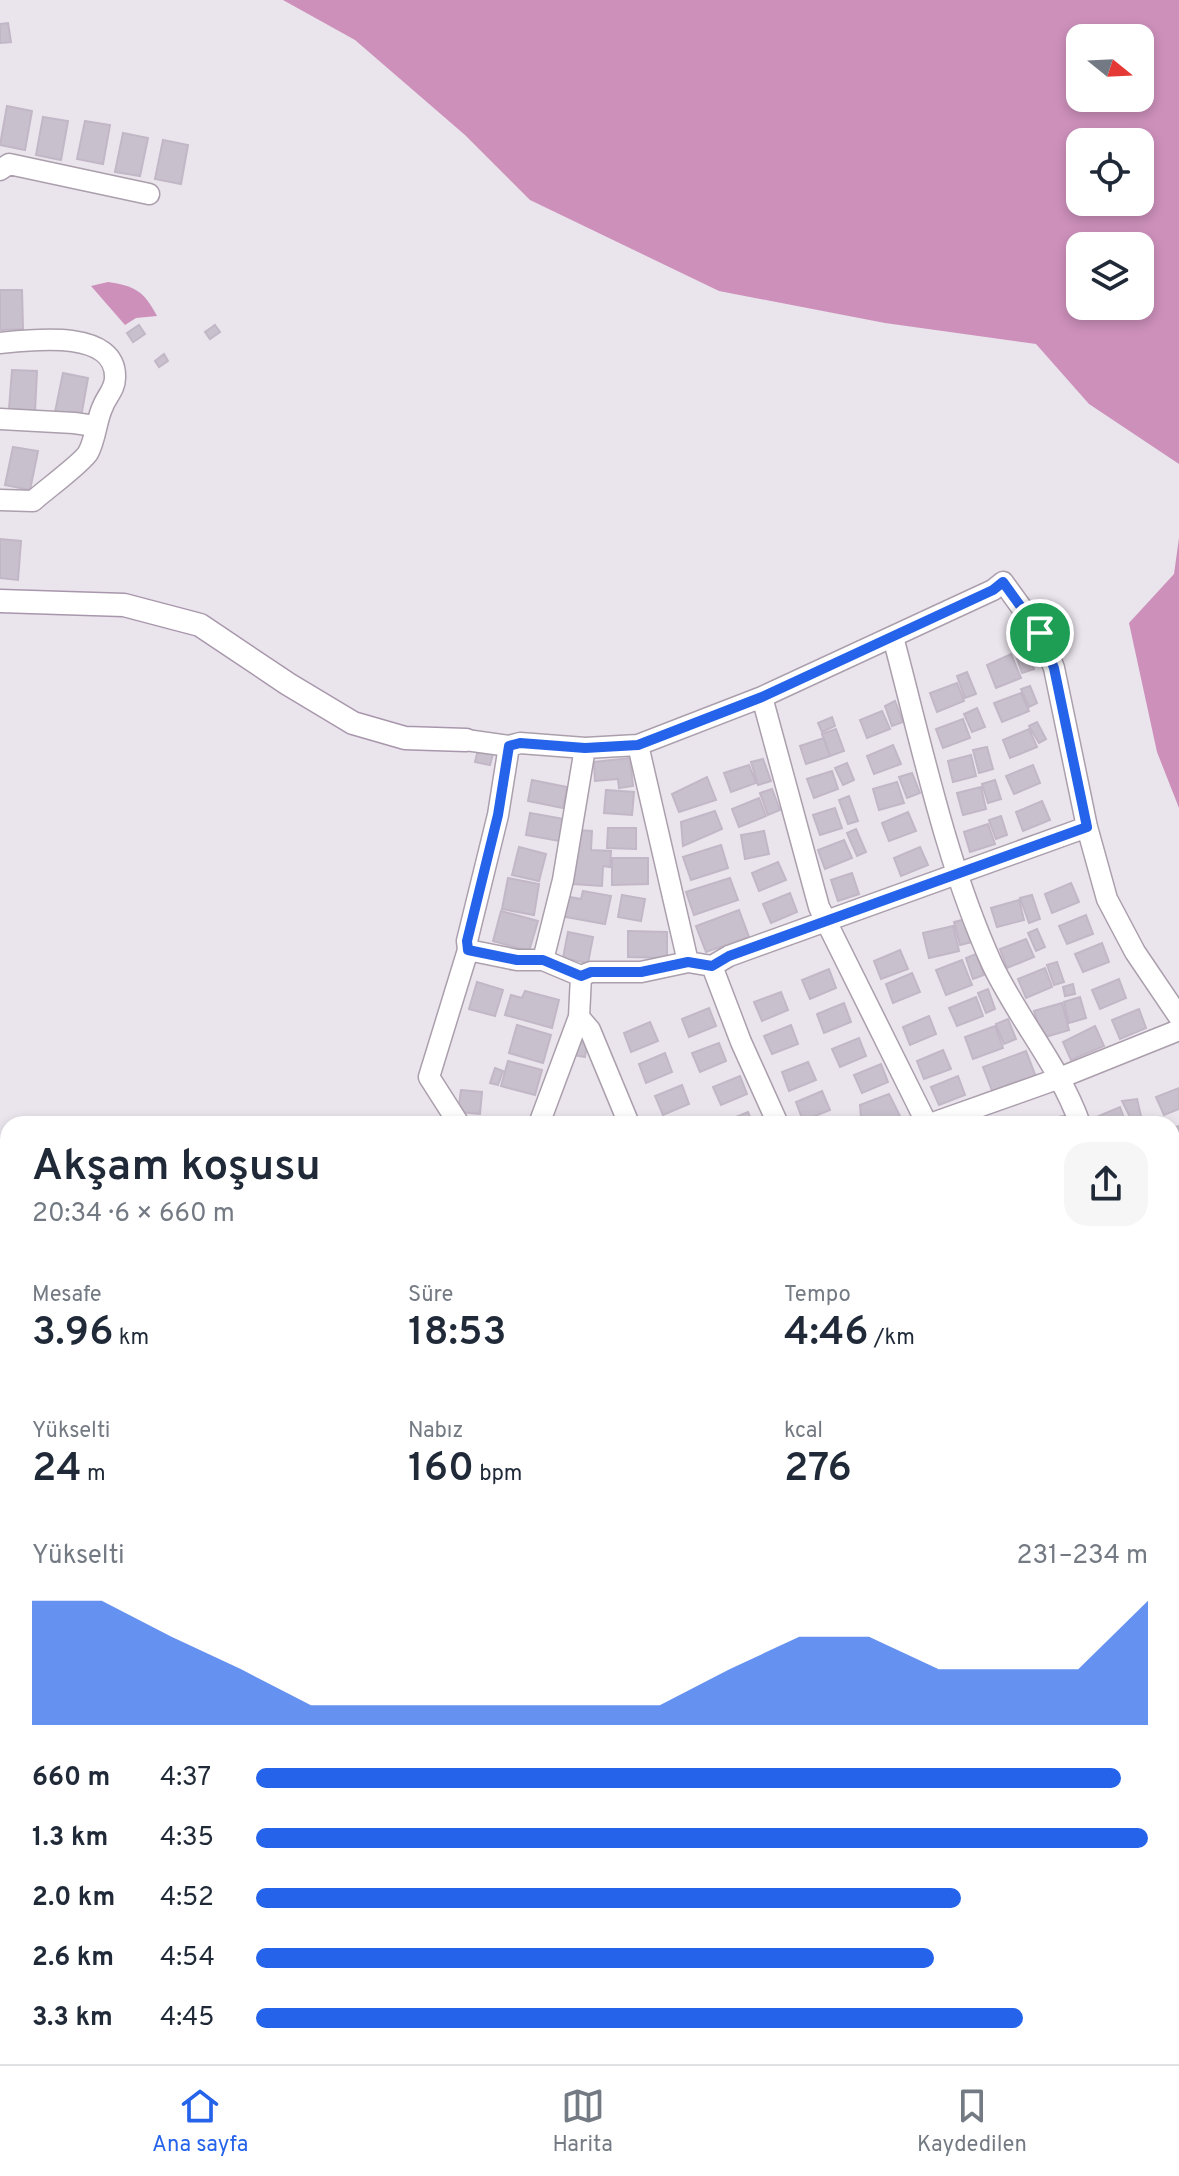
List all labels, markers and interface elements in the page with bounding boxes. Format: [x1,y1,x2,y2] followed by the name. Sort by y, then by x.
[1066,24,1154,112] north arrow
[1066,24,1154,320] map controls
[1066,128,1154,216] button: locate
[1066,232,1154,320] button: layers
[1006,599,1074,667] pin
[1018,611,1062,655] icon: arrive
[32,1140,321,1196] text: Akşam koşusu
[1064,1142,1148,1226] button: share
[32,1198,235,1231] text: 20:34 · 6 × 660 m
[32,1282,102,1309] text: Mesafe
[408,1282,453,1309] text: Süre
[784,1282,851,1309] text: Tempo
[32,1309,114,1359] text: 3.96
[408,1309,507,1359] text: 18:53
[784,1309,869,1359] text: 4:46
[114,1325,149,1352] text: km
[869,1325,915,1352] text: /km
[32,1418,110,1445] text: Yükselti
[408,1418,463,1445] text: Nabız
[784,1418,823,1445] text: kcal
[32,1445,82,1495] text: 24
[408,1445,474,1495] text: 160
[784,1445,852,1495] text: 276
[82,1461,106,1488] text: m
[474,1461,522,1488] text: bpm
[32,1540,125,1573] text: Yükselti
[1017,1540,1148,1573] text: 231–234 m
[32,1762,110,1795] text: 660 m
[160,1762,211,1795] text: 4:37
[32,1822,108,1855] text: 1.3 km
[160,1822,214,1855] text: 4:35
[32,1882,115,1915] text: 2.0 km
[160,1882,214,1915] text: 4:52
[32,1942,114,1975] text: 2.6 km
[160,1942,215,1975] text: 4:54
[32,2002,113,2035] text: 3.3 km
[160,2002,214,2035] text: 4:45
[152,2084,248,2159] tab: Ana sayfa
[552,2084,613,2159] tab: Harita
[917,2084,1027,2159] tab: Kaydedilen

